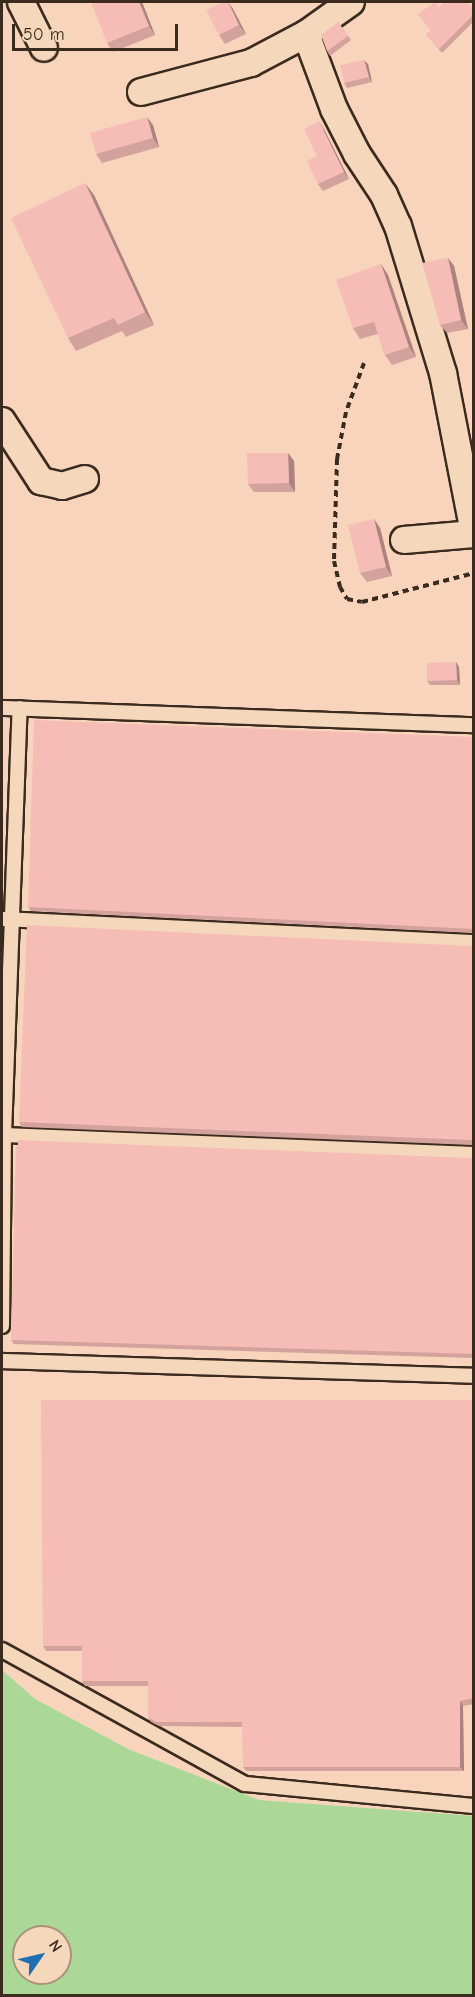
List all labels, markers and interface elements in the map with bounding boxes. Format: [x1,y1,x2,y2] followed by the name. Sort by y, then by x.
[15,12,182,50] scale bar
[23,24,65,45] text: 50 m
[12,1925,72,1985] north arrow
[45,1937,66,1955] text: N

